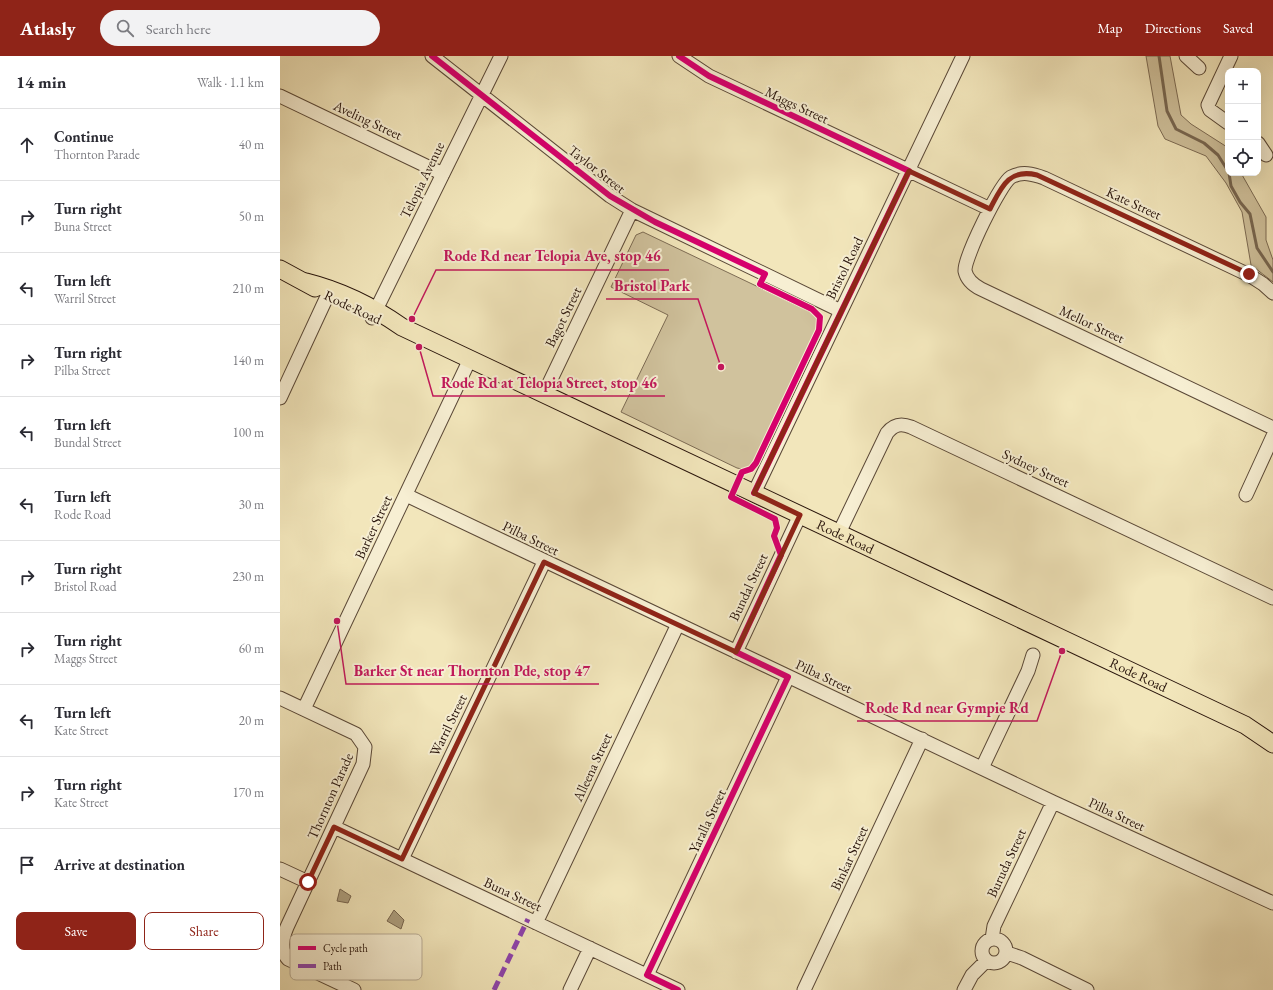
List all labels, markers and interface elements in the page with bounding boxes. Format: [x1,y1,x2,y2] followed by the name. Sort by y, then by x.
[100,10,380,46] search box
[20,16,76,41] text: Atlasly
[114,17,136,39] icon: search
[146,19,211,38] text: Search here
[1097,19,1123,37] text: Map
[1145,19,1201,37] text: Directions
[1223,19,1253,37] text: Saved
[1225,68,1261,176] map controls
[1225,68,1261,104] button: +
[16,71,66,93] text: 14 min
[197,74,264,91] text: Walk · 1.1 km
[762,82,832,128] street label: Maggs Street
[330,96,406,144] street label: Aveling Street
[1225,104,1261,140] button: −
[54,127,114,146] text: Continue
[16,134,38,156] icon: ahead
[239,136,264,153] text: 40 m
[396,138,449,221] street label: Telopia Avenue
[1225,140,1261,176] button: locate
[565,141,630,197] street label: Taylor Street
[54,146,140,163] text: Thornton Parade
[1104,182,1165,224] street label: Kate Street
[54,199,122,218] text: Turn right
[16,206,38,228] icon: right
[239,208,264,225] text: 50 m
[54,218,112,235] text: Buna Street
[821,233,867,302] street label: Bristol Road
[436,243,669,270] callout: Rode Rd near Telopia Ave, stop 46
[443,246,661,265] text: Rode Rd near Telopia Ave, stop 46
[1240,265,1258,283] route end
[54,271,111,290] text: Turn left
[606,272,698,299] callout: Bristol Park
[614,276,691,295] text: Bristol Park
[16,278,38,300] icon: left
[233,280,264,297] text: 210 m
[541,283,586,350] street label: Bagot Street
[321,286,386,329] street label: Rode Road
[54,290,116,307] text: Warril Street
[1057,301,1128,347] street label: Mellor Street
[54,343,122,362] text: Turn right
[16,350,38,372] icon: right
[233,352,264,369] text: 140 m
[54,362,110,379] text: Pilba Street
[433,369,665,396] callout: Rode Rd at Telopia Street, stop 46
[441,373,657,392] text: Rode Rd at Telopia Street, stop 46
[54,415,111,434] text: Turn left
[16,422,38,444] icon: left
[233,424,264,441] text: 100 m
[54,434,121,451] text: Bundal Street
[1000,445,1073,492] street label: Sydney Street
[54,487,111,506] text: Turn left
[350,492,396,562] street label: Barker Street
[16,494,38,516] icon: left
[239,496,264,513] text: 30 m
[54,506,111,523] text: Rode Road
[814,515,878,558] street label: Rode Road
[500,517,563,560] street label: Pilba Street
[725,550,772,624] street label: Bundal Street
[54,559,122,578] text: Turn right
[16,566,38,588] icon: right
[233,568,264,585] text: 230 m
[54,578,117,595] text: Bristol Road
[54,631,122,650] text: Turn right
[16,638,38,660] icon: right
[239,640,264,657] text: 60 m
[54,650,117,667] text: Maggs Street
[1107,653,1171,696] street label: Rode Road
[793,655,856,697] street label: Pilba Street
[346,657,599,684] callout: Barker St near Thornton Pde, stop 47
[354,661,590,680] text: Barker St near Thornton Pde, stop 47
[425,691,471,759] street label: Warril Street
[857,694,1037,721] callout: Rode Rd near Gympie Rd
[865,698,1029,717] text: Rode Rd near Gympie Rd
[54,703,111,722] text: Turn left
[16,710,38,732] icon: left
[239,712,264,729] text: 20 m
[54,722,108,739] text: Kate Street
[568,729,616,805] street label: Alleena Street
[303,750,357,842] street label: Thornton Parade
[54,775,122,794] text: Turn right
[16,782,38,804] icon: right
[233,784,264,801] text: 170 m
[684,786,730,856] street label: Yaralla Street
[1086,793,1149,835] street label: Pilba Street
[54,794,108,811] text: Kate Street
[826,822,872,893] street label: Binkar Street
[982,825,1030,900] street label: Buruda Street
[16,854,38,876] icon: arrive
[54,855,185,874] text: Arrive at destination
[299,873,317,891] route start
[481,873,546,916] street label: Buna Street
[16,912,136,950] button: Save
[144,912,264,950] button: Share
[290,934,422,980] legend
[323,941,368,955] text: Cycle path
[323,959,342,973] text: Path

